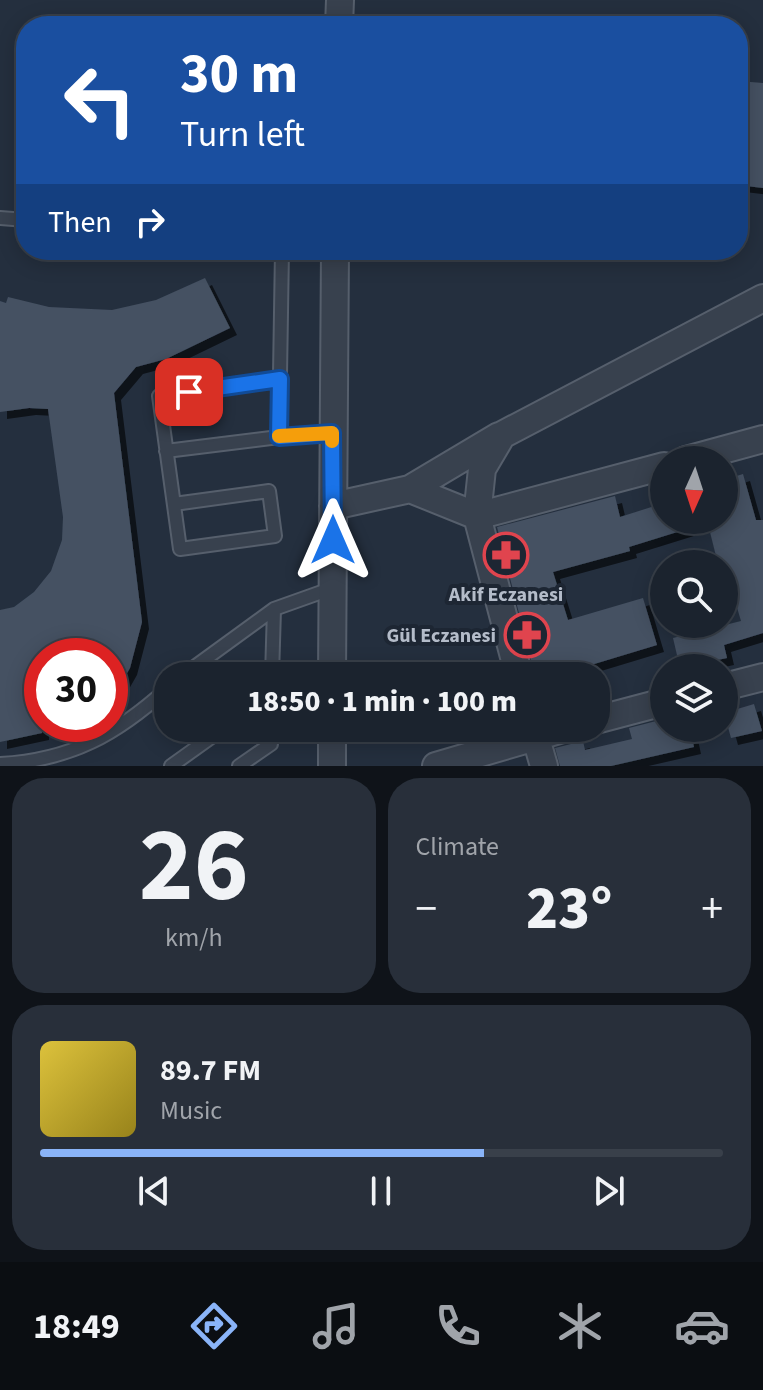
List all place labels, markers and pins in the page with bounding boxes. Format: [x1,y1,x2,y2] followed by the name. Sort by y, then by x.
[155,358,223,426] pin
[482,531,530,579] pharmacy icon: Akif Eczanesi
[448,581,563,609] place label: Akif Eczanesi
[503,611,551,659] pharmacy icon: Gül Eczanesi
[386,622,496,650] place label: Gül Eczanesi

